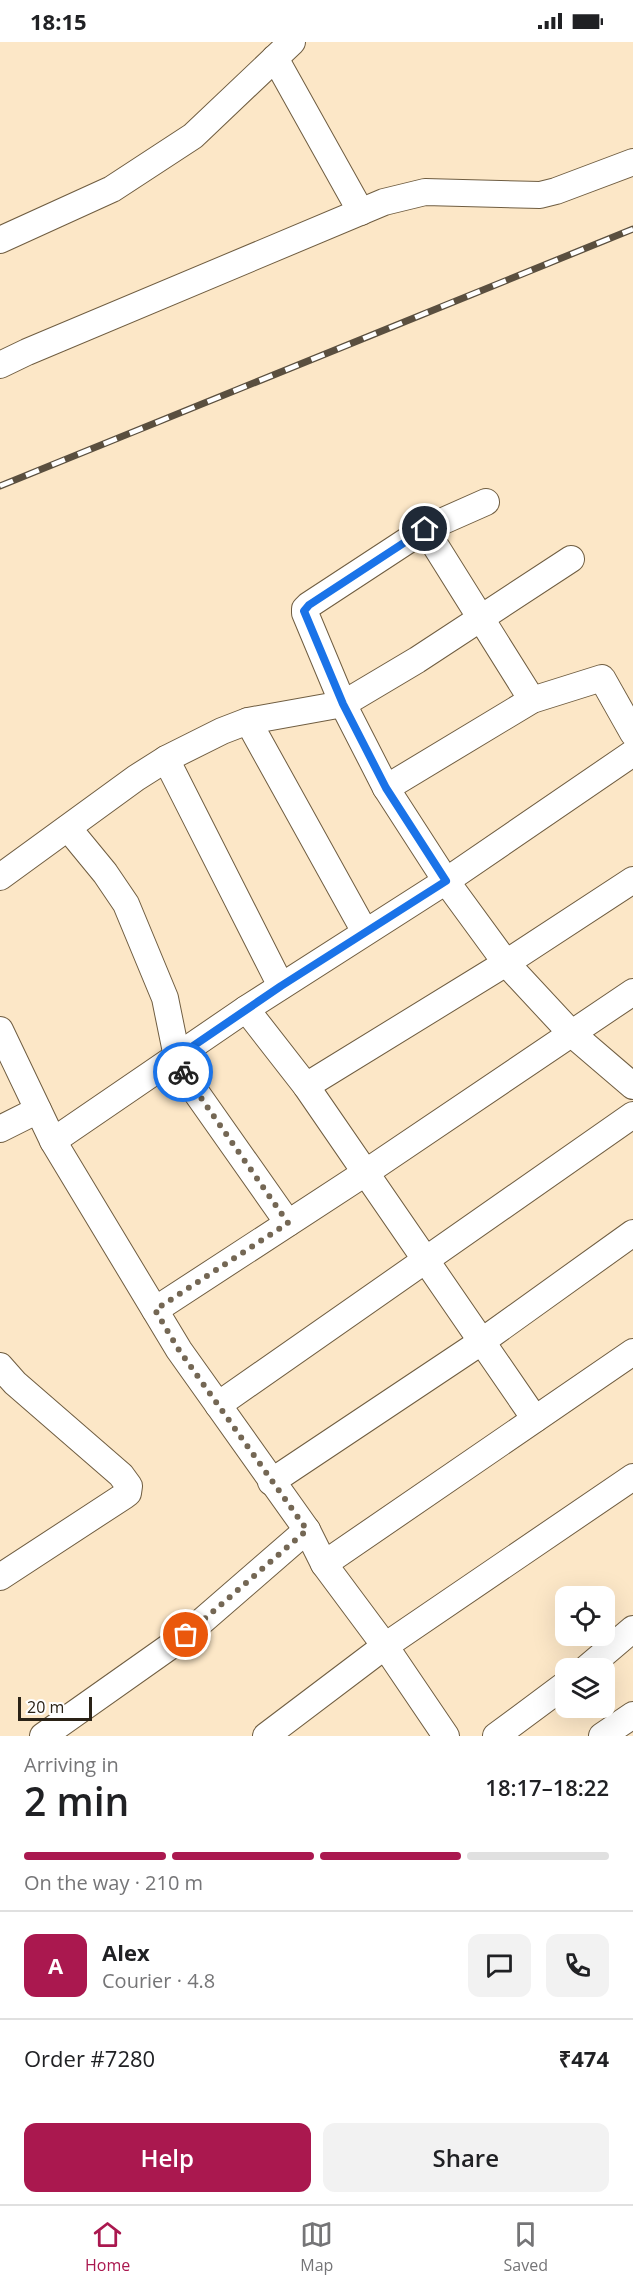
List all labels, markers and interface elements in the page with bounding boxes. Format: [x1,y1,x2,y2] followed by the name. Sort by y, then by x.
[30,6,87,36] text: 18:15
[399,503,450,554] pin
[408,512,441,545] icon: home
[153,1042,213,1102] courier
[167,1056,200,1089] icon: bike
[555,1586,615,1718] map controls
[555,1586,615,1646] button: locate
[160,1609,211,1660] pin
[169,1618,202,1651] icon: bag
[555,1658,615,1718] button: layers
[18,1694,92,1722] scale bar
[27,1696,64,1718] text: 20 m
[24,1751,119,1778] text: Arriving in
[485,1772,609,1802] text: 18:17–18:22
[24,1774,129,1827] text: 2 min
[24,1869,203,1896] text: On the way · 210 m
[468,1934,531,1997] button: chat
[546,1934,609,1997] button: phone
[102,1937,150,1967] text: Alex
[48,1950,63,1980] text: A
[102,1967,215,1994] text: Courier · 4.8
[24,2043,155,2073] text: Order #7280
[559,2043,609,2073] text: ₹474
[24,2123,311,2192] button: Help
[323,2123,609,2192] button: Share
[85,2218,130,2276] tab: Home
[300,2218,333,2276] tab: Map
[503,2218,548,2276] tab: Saved

